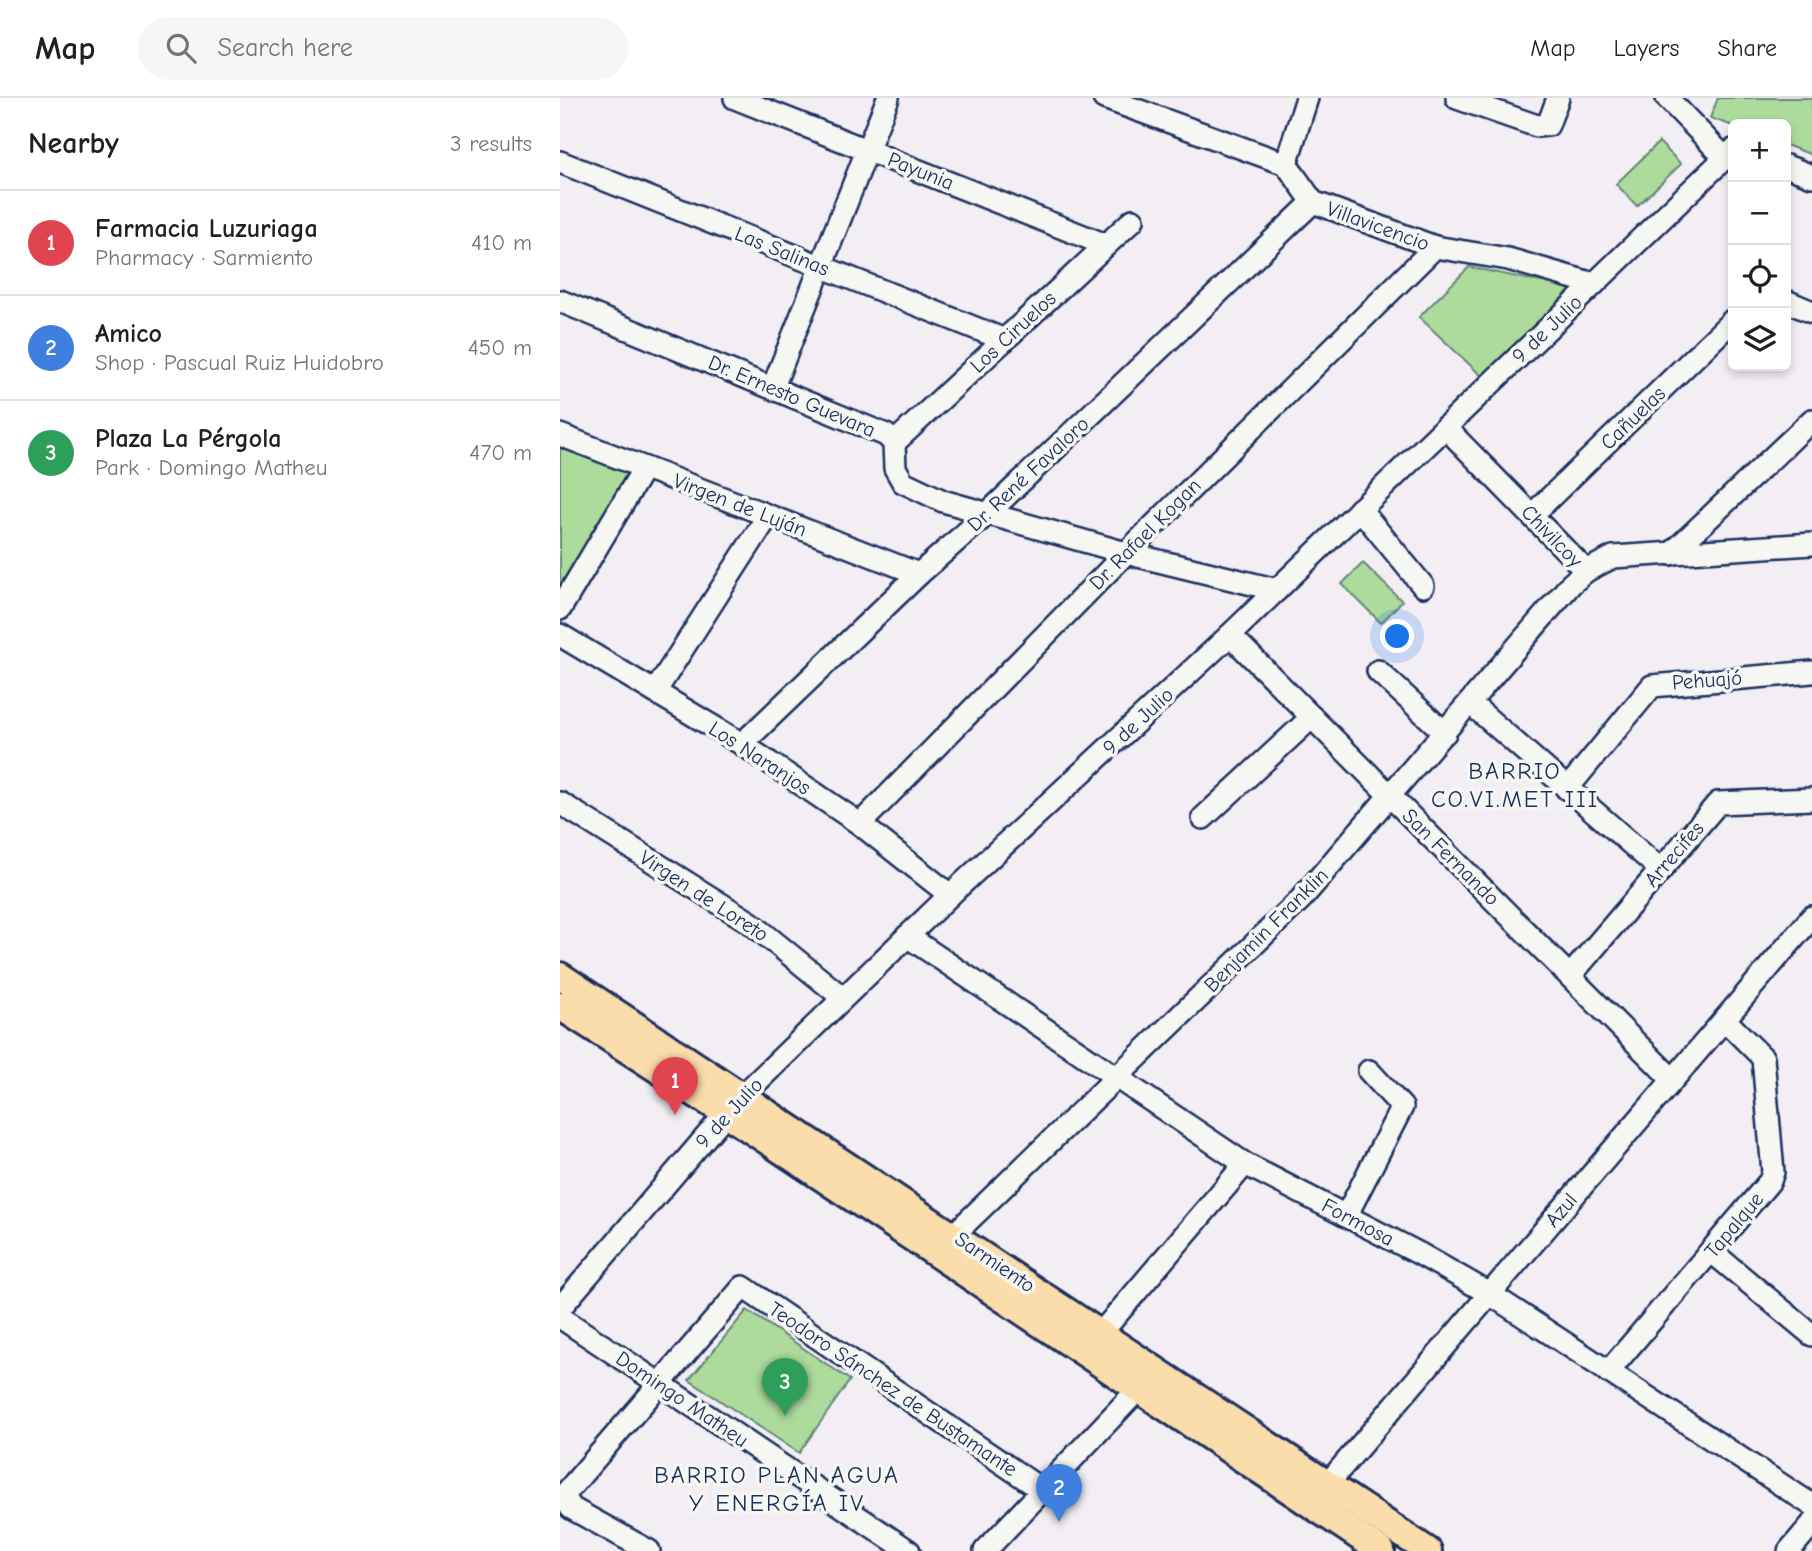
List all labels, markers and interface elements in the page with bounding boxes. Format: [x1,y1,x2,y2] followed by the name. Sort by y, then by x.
[138,17,628,80] search box
[35,29,96,67] text: Map
[162,29,200,67] icon: search
[218,33,353,63] text: Search here
[1530,34,1576,62] text: Map
[1614,34,1679,62] text: Layers
[1717,34,1777,62] text: Share
[1728,119,1791,371] map controls
[1728,119,1791,182] button: +
[28,126,119,161] text: Nearby
[450,130,532,157] text: 3 results
[884,147,958,195] street label: Payunia
[1728,182,1791,245] button: −
[1323,196,1433,256] street label: Villavicencio
[95,214,318,244] text: Farmacia Luzuriaga
[731,221,833,281] street label: Las Salinas
[46,229,56,256] text: 1
[471,229,532,256] text: 410 m
[95,244,313,271] text: Pharmacy · Sarmiento
[1728,245,1791,308] button: locate
[965,286,1061,378] street label: Los Ciruelos
[1507,290,1587,368] street label: 9 de Julio
[1728,308,1791,371] button: layers
[95,319,162,349] text: Amico
[45,334,57,361] text: 2
[468,334,532,361] text: 450 m
[95,349,384,376] text: Shop · Pascual Ruiz Huidobro
[705,350,879,442] street label: Dr. Ernesto Guevara
[1596,381,1670,455] street label: Cañuelas
[962,412,1094,536] street label: Dr. René Favaloro
[95,424,282,454] text: Plaza La Pérgola
[45,439,57,466] text: 3
[469,439,532,466] text: 470 m
[95,454,327,481] text: Park · Domingo Matheu
[670,469,810,541] street label: Virgen de Luján
[1084,473,1206,595] street label: Dr. Rafael Kogan
[1516,500,1588,573] street label: Chivilcoy
[1380,619,1414,653] your location
[1671,666,1743,694] street label: Pehuajó
[1098,682,1178,760] street label: 9 de Julio
[705,716,815,800] street label: Los Naranjos
[1431,757,1599,813] district label: BARRIO CO.VI.MET III
[1398,804,1504,910] street label: San Fernando
[1639,816,1709,892] street label: Arrecifes
[635,845,773,947] street label: Virgen de Loreto
[1199,863,1333,997] street label: Benjamin Franklin
[652,1057,698,1115] pin: 1
[690,1073,768,1153] street label: 9 de Julio
[1700,1187,1768,1263] street label: Tapalque
[1540,1188,1582,1232] street label: Azul
[1318,1193,1398,1251] street label: Formosa
[950,1226,1040,1298] street label: Sarmiento
[764,1297,1022,1481] street label: Teodoro Sánchez de Bustamante
[611,1346,753,1452] street label: Domingo Matheu
[762,1358,808,1416] pin: 3
[654,1461,900,1517] district label: BARRIO PLAN AGUA Y ENERGÍA IV
[1036,1464,1082,1522] pin: 2

